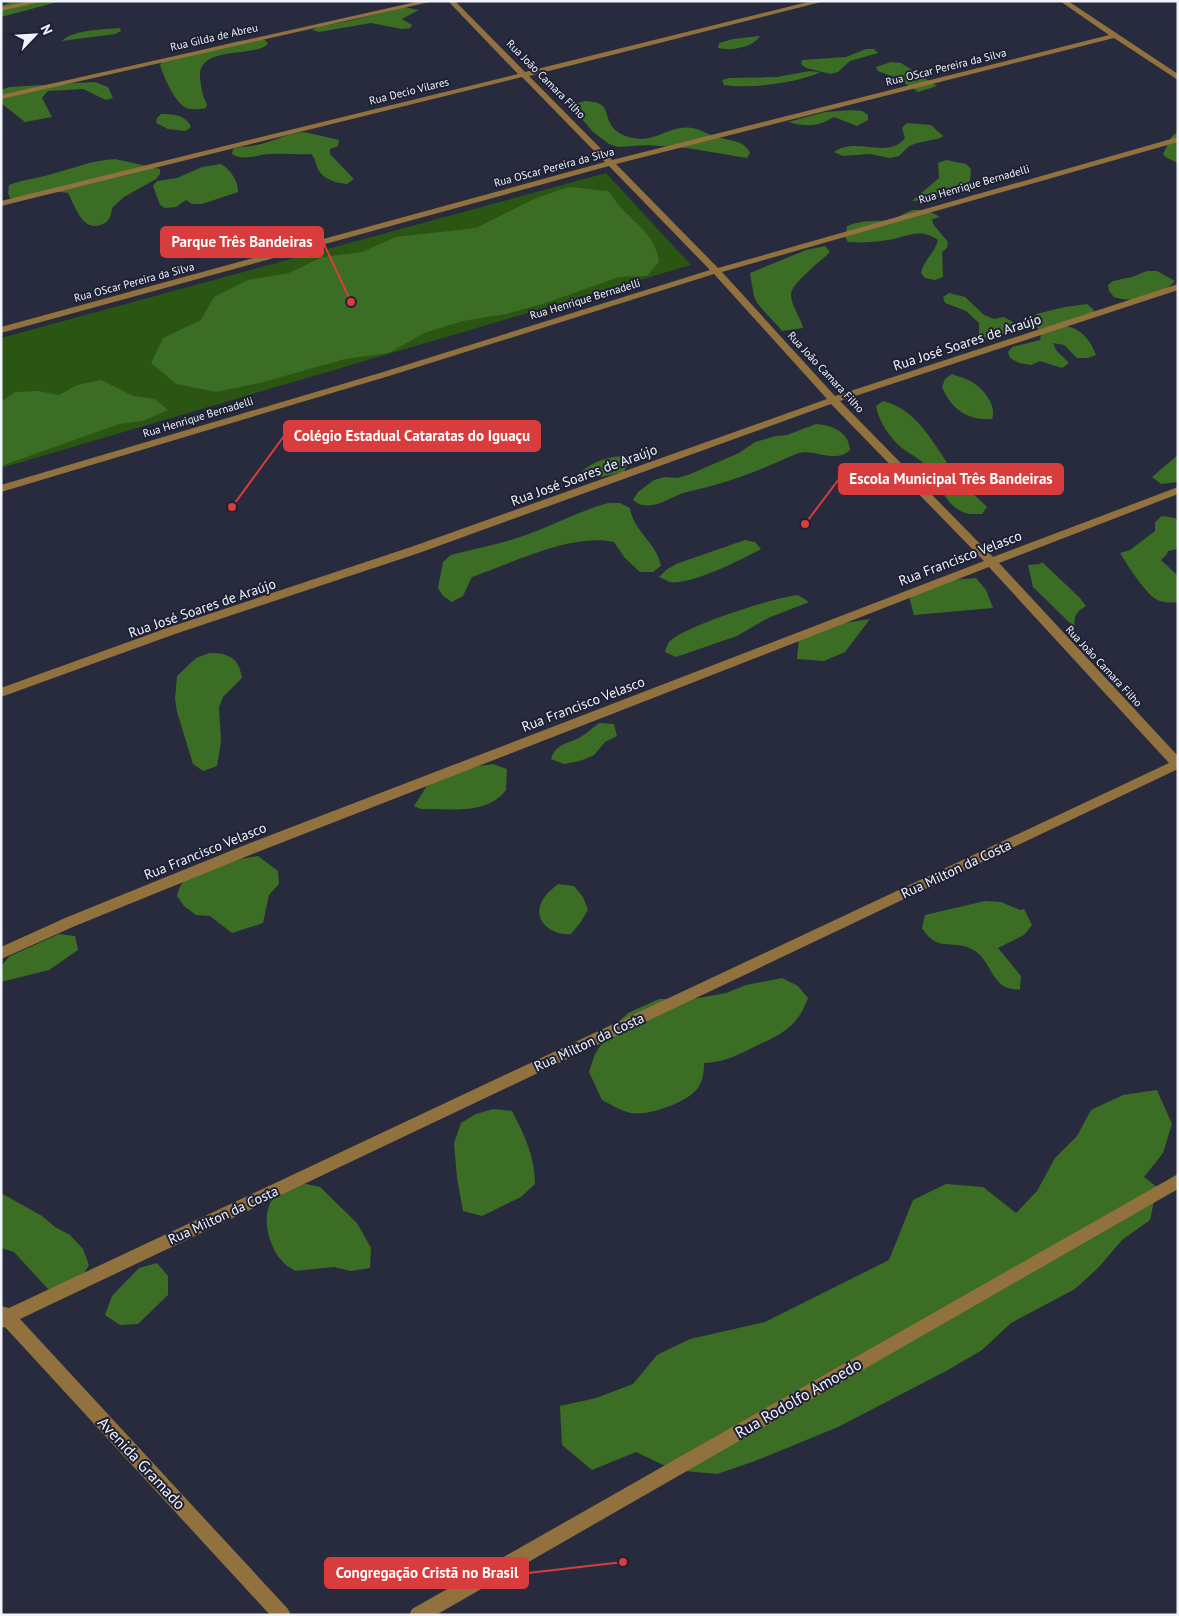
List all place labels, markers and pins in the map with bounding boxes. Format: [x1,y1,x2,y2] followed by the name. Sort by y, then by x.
[161,227,323,257] callout: Parque Três Bandeiras
[284,421,540,451] callout: Colégio Estadual Cataratas do Iguaçu
[839,464,1063,494] callout: Escola Municipal Três Bandeiras
[325,1558,528,1588] callout: Congregação Cristã no Brasil

